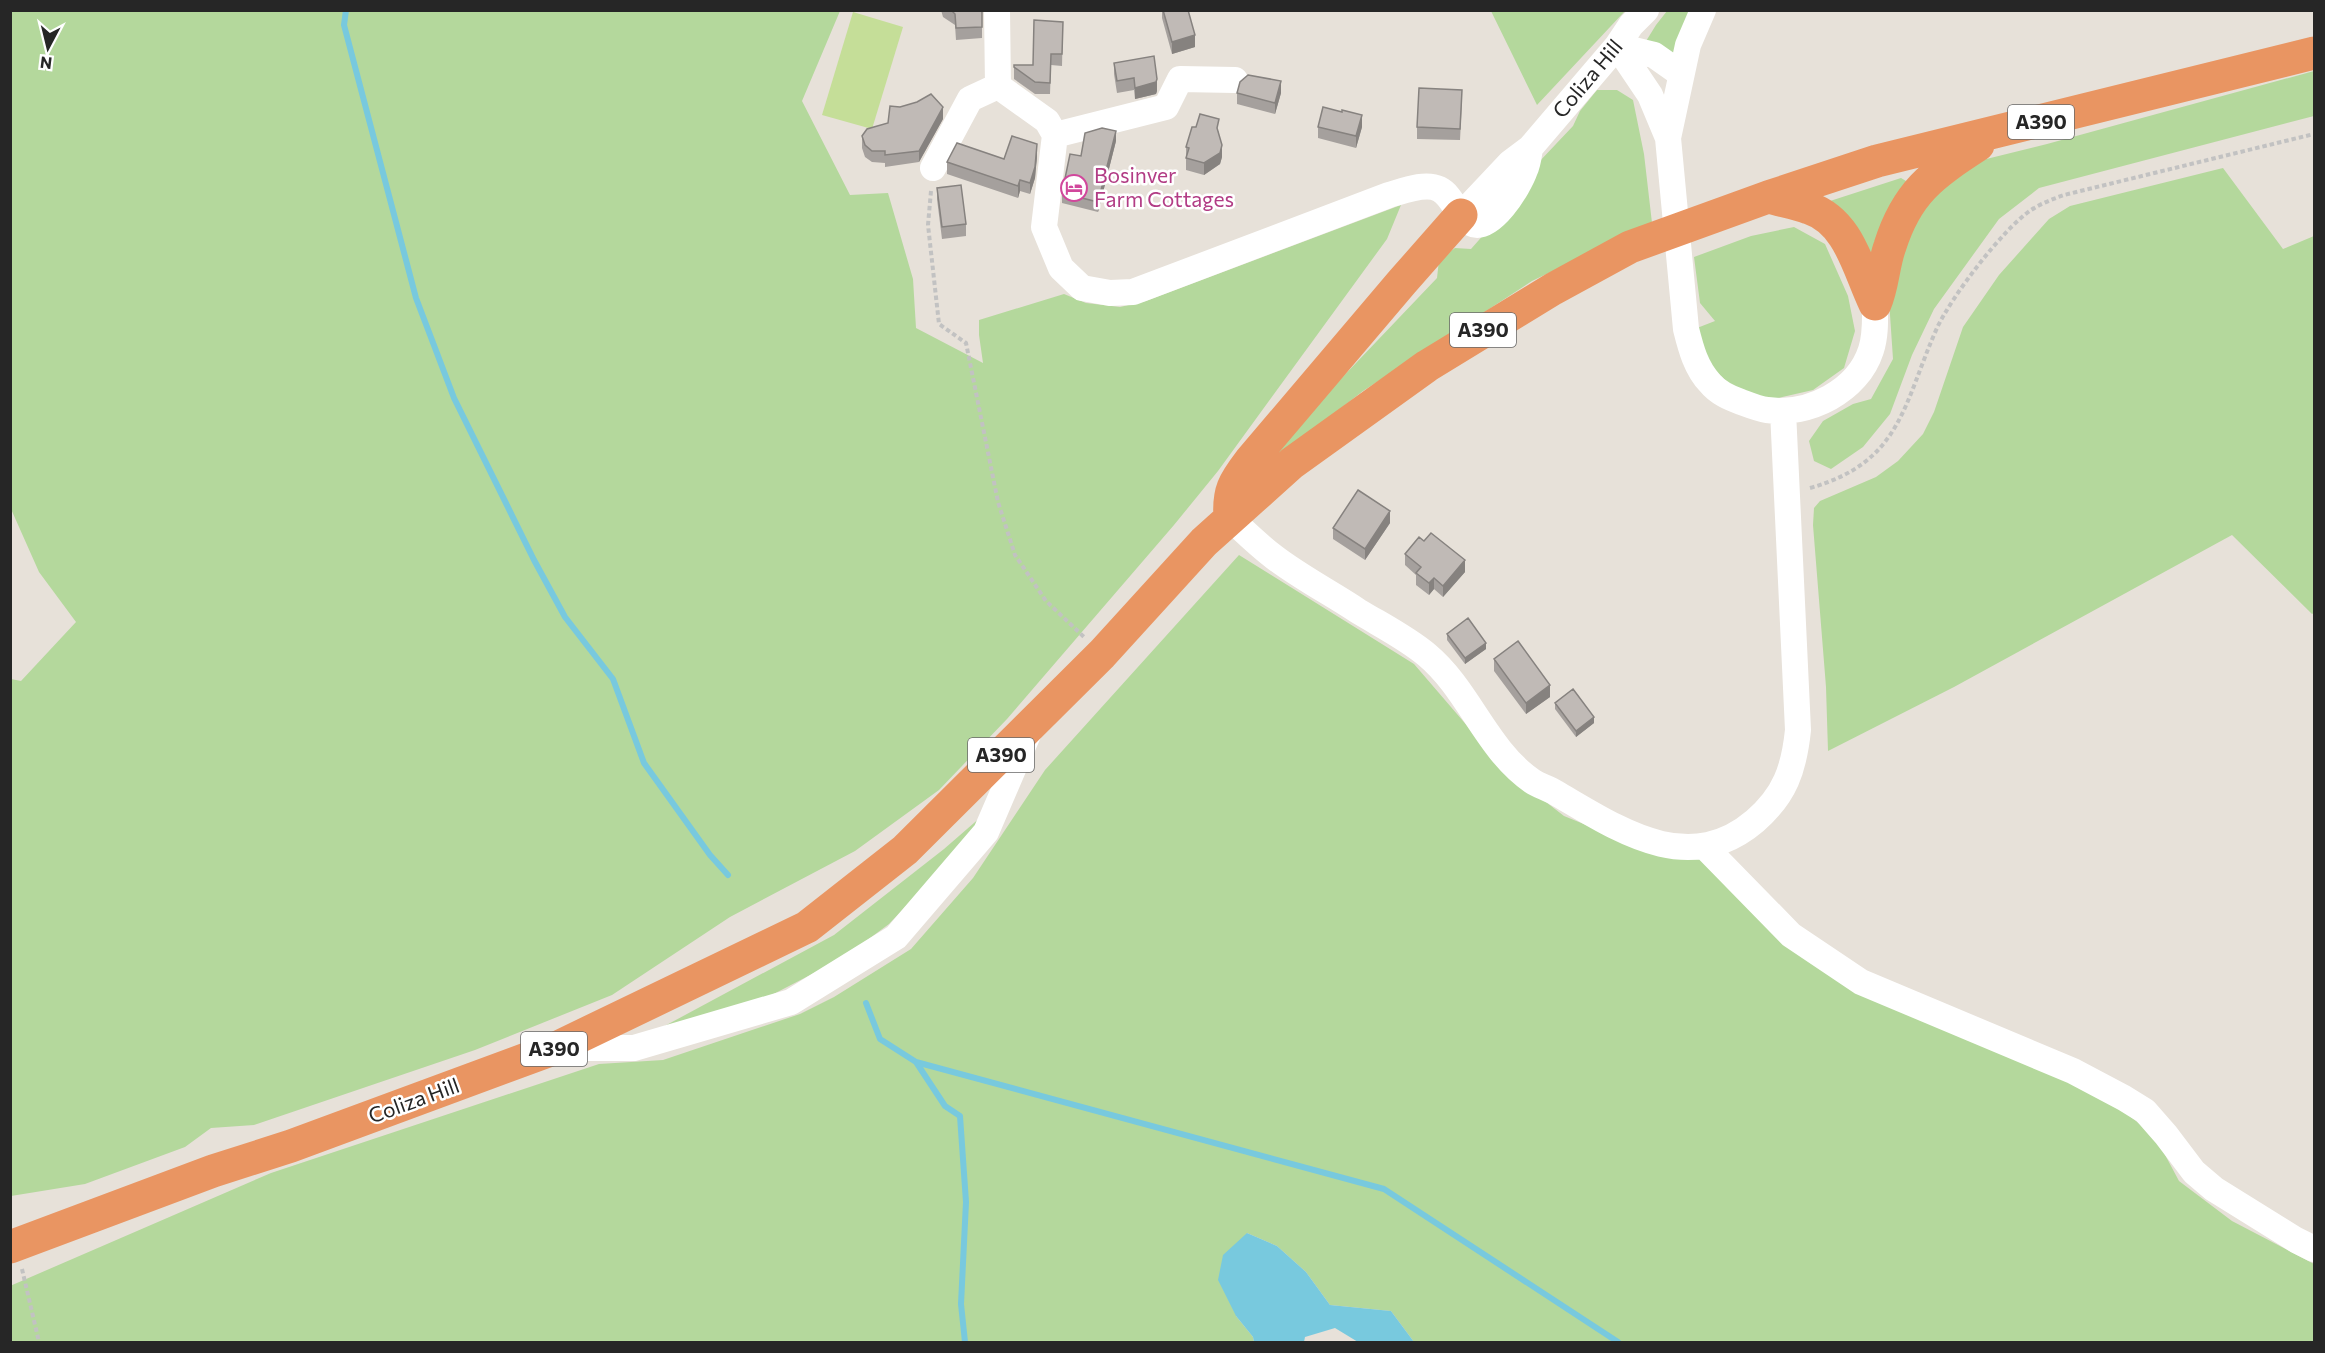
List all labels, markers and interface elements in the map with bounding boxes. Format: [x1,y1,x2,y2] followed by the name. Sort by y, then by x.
[18,18,78,78] north arrow
[1547,34,1627,122] street label: Coliza Hill
[39,53,53,74] text: N
[2008,105,2074,139] road number: A390
[1094,162,1234,211] place label: Bosinver Farm Cottages
[1059,173,1089,203] hotel icon: Bosinver Farm Cottages
[1450,313,1516,347] road number: A390
[968,738,1034,772] road number: A390
[521,1032,587,1066] road number: A390
[365,1072,462,1128] street label: Coliza Hill

